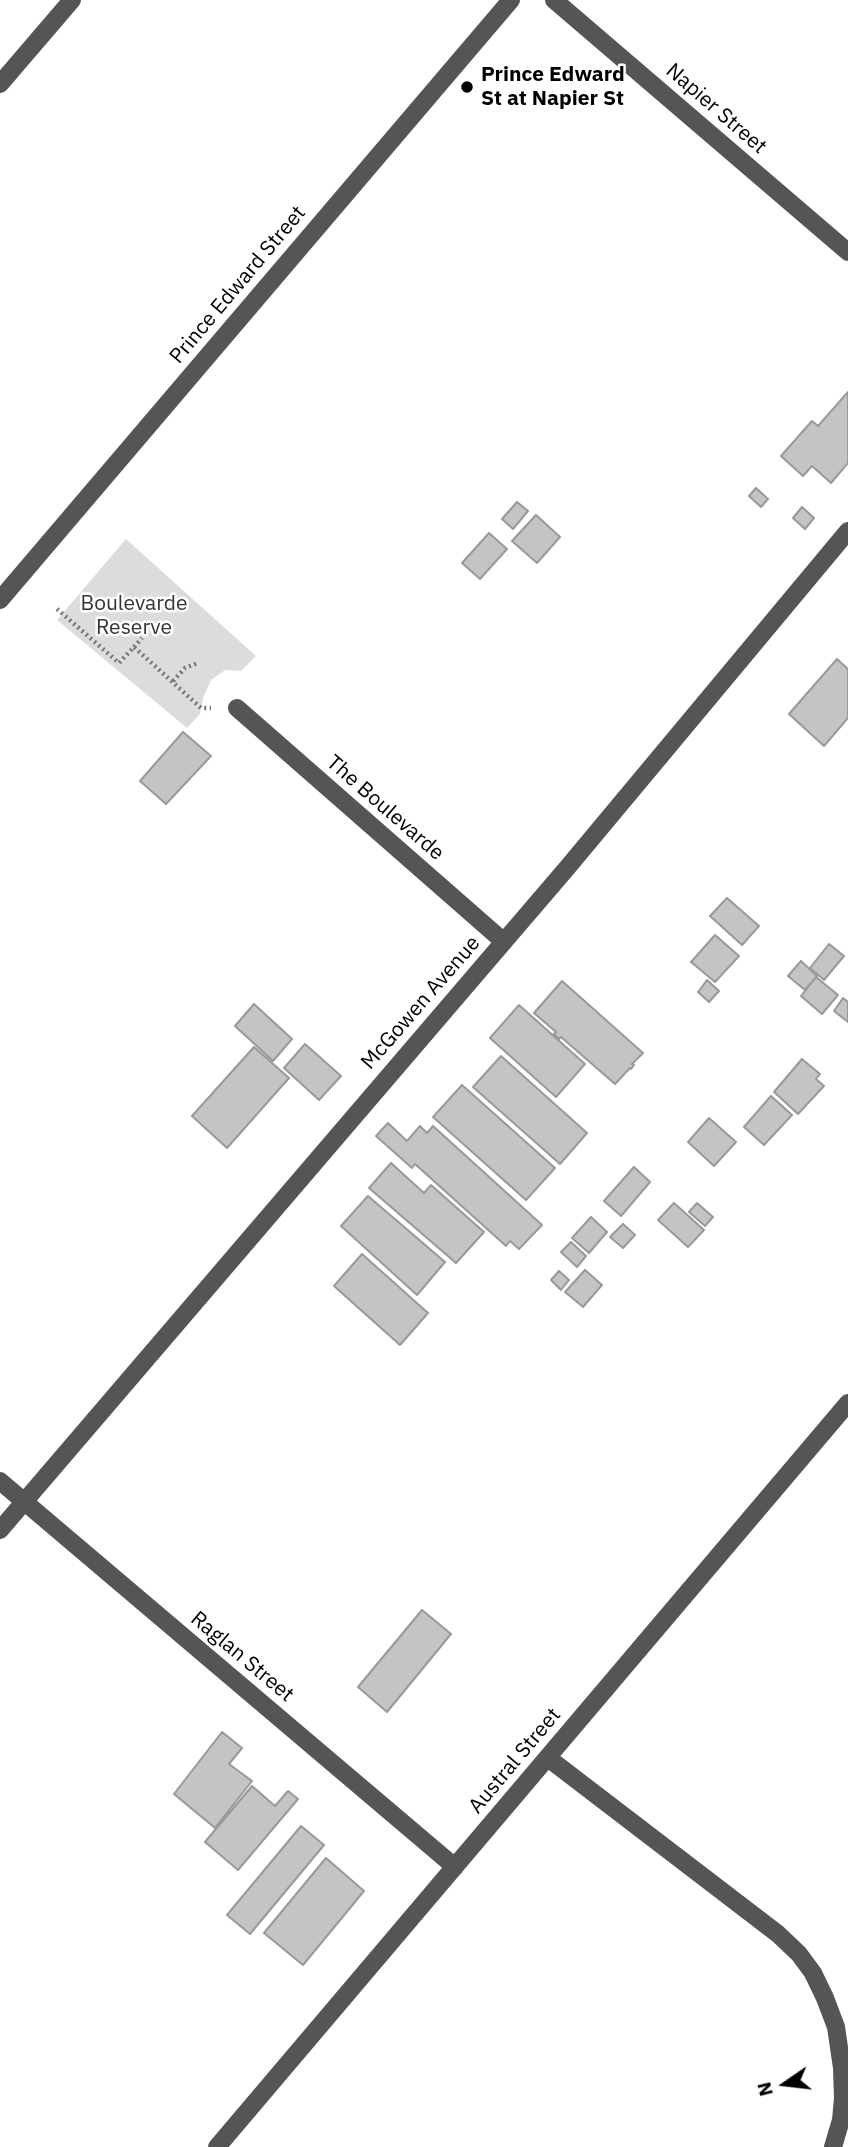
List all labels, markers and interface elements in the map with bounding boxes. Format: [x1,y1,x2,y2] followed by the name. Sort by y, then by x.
[660,58,772,160] street label: Napier Street
[481,62,625,112] place label: Prince Edward St at Napier St
[459,79,475,95] marker: Prince Edward St at Napier St
[165,201,311,369] street label: Prince Edward Street
[80,591,188,641] park label: Boulevarde Reserve
[321,750,449,866] street label: The Boulevarde
[356,931,486,1075] street label: McGowen Avenue
[185,1607,299,1707] street label: Raglan Street
[464,1703,566,1819] street label: Austral Street
[750,2049,820,2119] north arrow
[751,2080,778,2099] text: N

